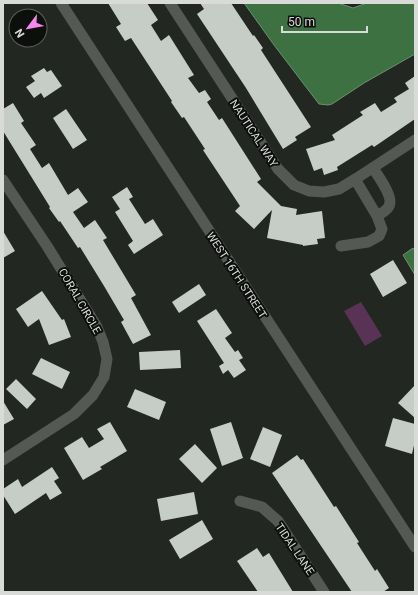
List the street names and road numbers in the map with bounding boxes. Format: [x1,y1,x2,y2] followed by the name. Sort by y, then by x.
[227,97,280,170] street label: NAUTICAL WAY
[204,230,270,321] street label: WEST 16TH STREET
[56,266,104,336] street label: CORAL CIRCLE
[272,521,317,578] street label: TIDAL LANE

